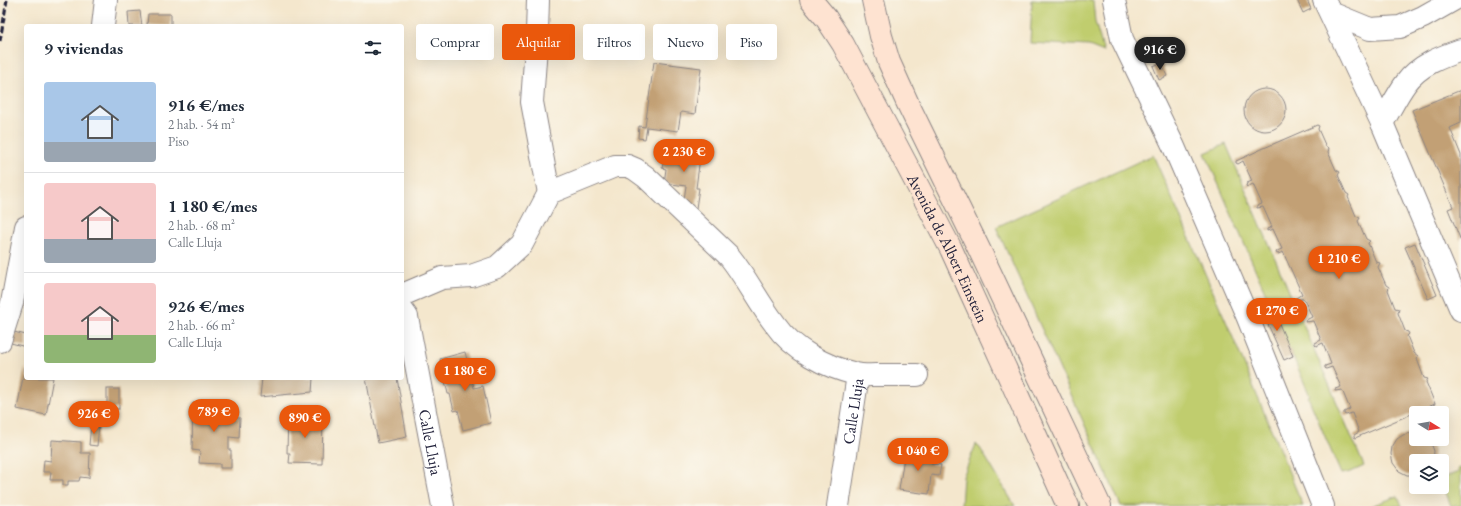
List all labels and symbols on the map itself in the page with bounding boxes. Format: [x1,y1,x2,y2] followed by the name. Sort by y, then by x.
[1132,37,1188,71] pin: 916 €
[647,139,721,173] pin: 2 230 €
[902,169,993,327] street label: Avenida de Albert Einstein
[1302,246,1376,280] pin: 1 210 €
[1240,298,1314,332] pin: 1 270 €
[428,358,502,392] pin: 1 180 €
[838,376,868,446] street label: Calle Lluja
[186,399,242,433] pin: 789 €
[66,401,122,435] pin: 926 €
[277,405,333,439] pin: 890 €
[1409,406,1449,446] north arrow
[414,408,447,477] street label: Calle Lluja
[881,438,955,472] pin: 1 040 €

